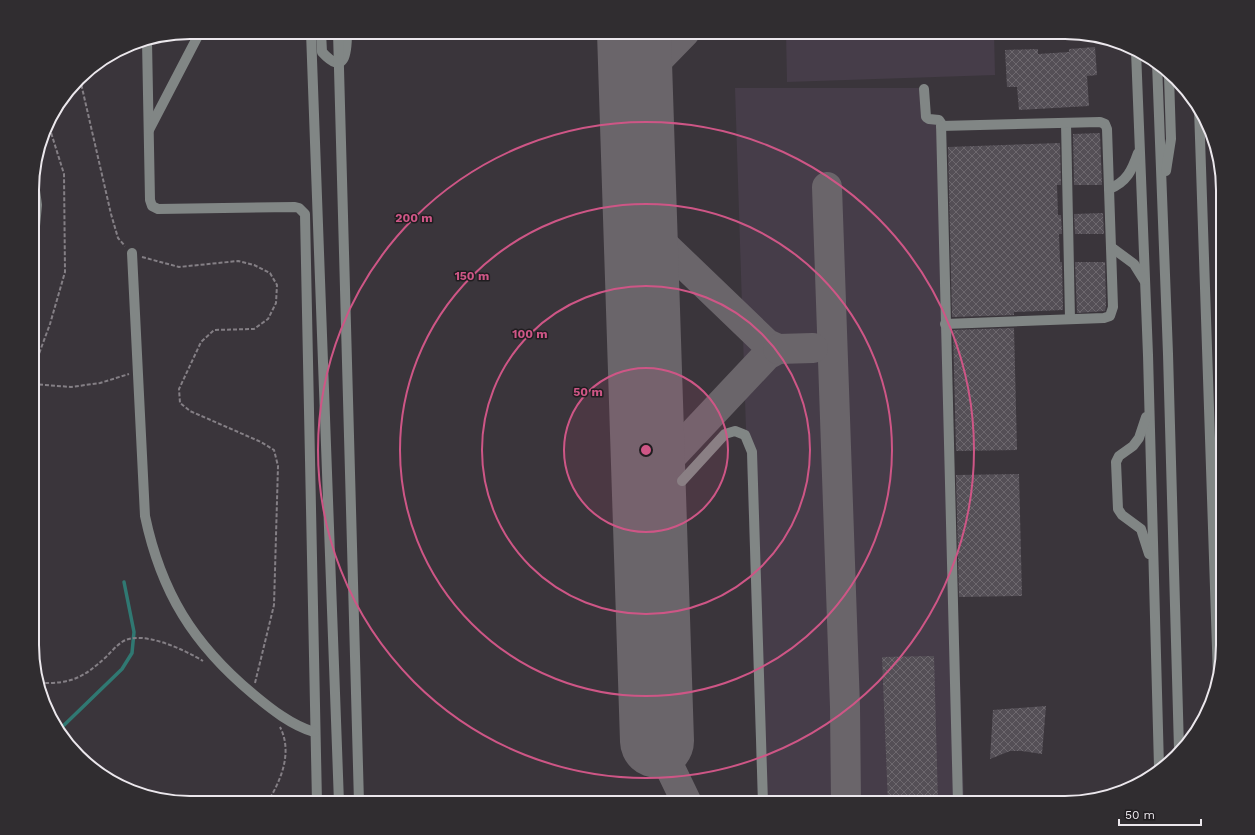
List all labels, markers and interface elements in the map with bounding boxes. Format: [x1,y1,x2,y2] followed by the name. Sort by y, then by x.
[395,211,433,225] text: 200 m
[455,269,489,283] text: 150 m
[512,327,548,341] text: 100 m
[573,385,603,399] text: 50 m
[639,443,653,457] centre of rings
[1119,801,1201,827] scale bar
[1125,808,1155,822] text: 50 m

